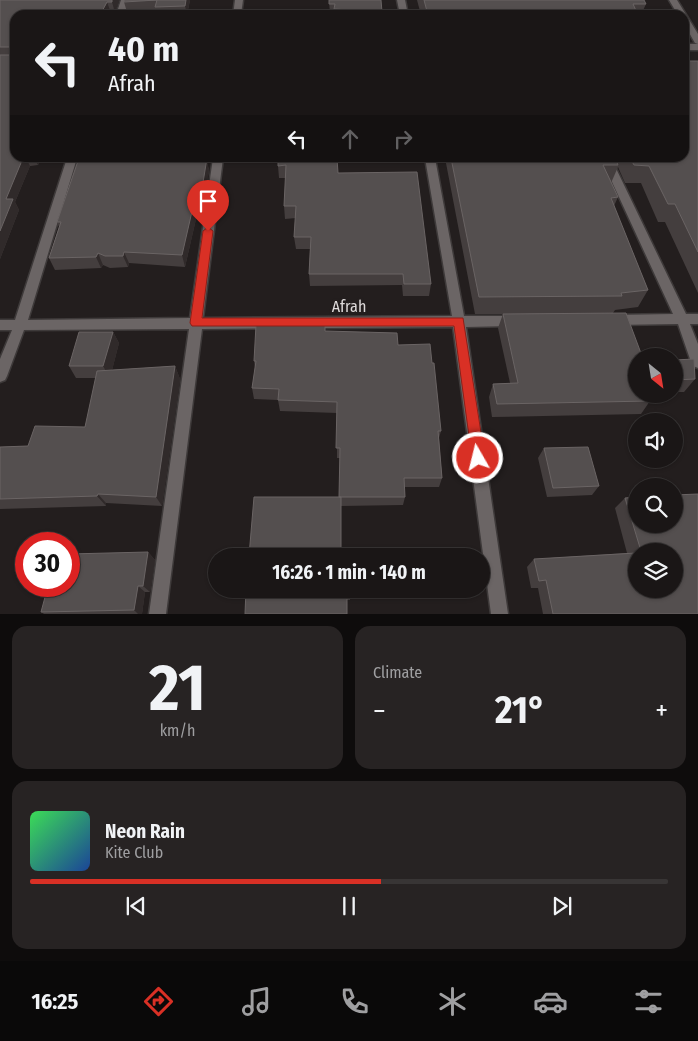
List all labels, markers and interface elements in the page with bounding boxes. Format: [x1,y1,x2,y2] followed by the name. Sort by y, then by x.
[108,28,179,70] text: 40 m
[25,30,90,95] icon: left
[108,70,156,97] text: Afrah
[283,125,311,153] icon: left
[336,125,364,153] icon: ahead
[389,125,417,153] icon: right
[187,180,229,231] pin
[194,187,222,215] icon: arrive
[332,297,366,316] street label: Afrah
[628,348,682,402] north arrow
[628,348,683,598] map controls
[628,413,683,468] button: sound
[451,431,503,483] position arrow
[628,478,683,533] button: search
[15,532,80,597] speed limit sign: 30
[628,543,683,598] button: layers
[272,561,426,584] text: 16:26 · 1 min · 140 m
[149,649,206,727] text: 21
[373,663,422,682] text: Climate
[495,687,546,733] text: 21°
[373,694,386,727] text: −
[655,694,668,727] text: +
[160,721,195,740] text: km/h
[105,820,185,843] text: Neon Rain
[105,843,163,862] text: Kite Club
[122,892,150,920] icon: previous
[335,892,363,920] icon: pause
[548,892,576,920] icon: next
[141,984,176,1019] icon: directions
[239,984,274,1019] icon: music
[337,984,372,1019] icon: phone
[435,984,470,1019] icon: climate
[533,984,568,1019] icon: car
[631,984,666,1019] icon: filters
[32,988,78,1015] text: 16:25

